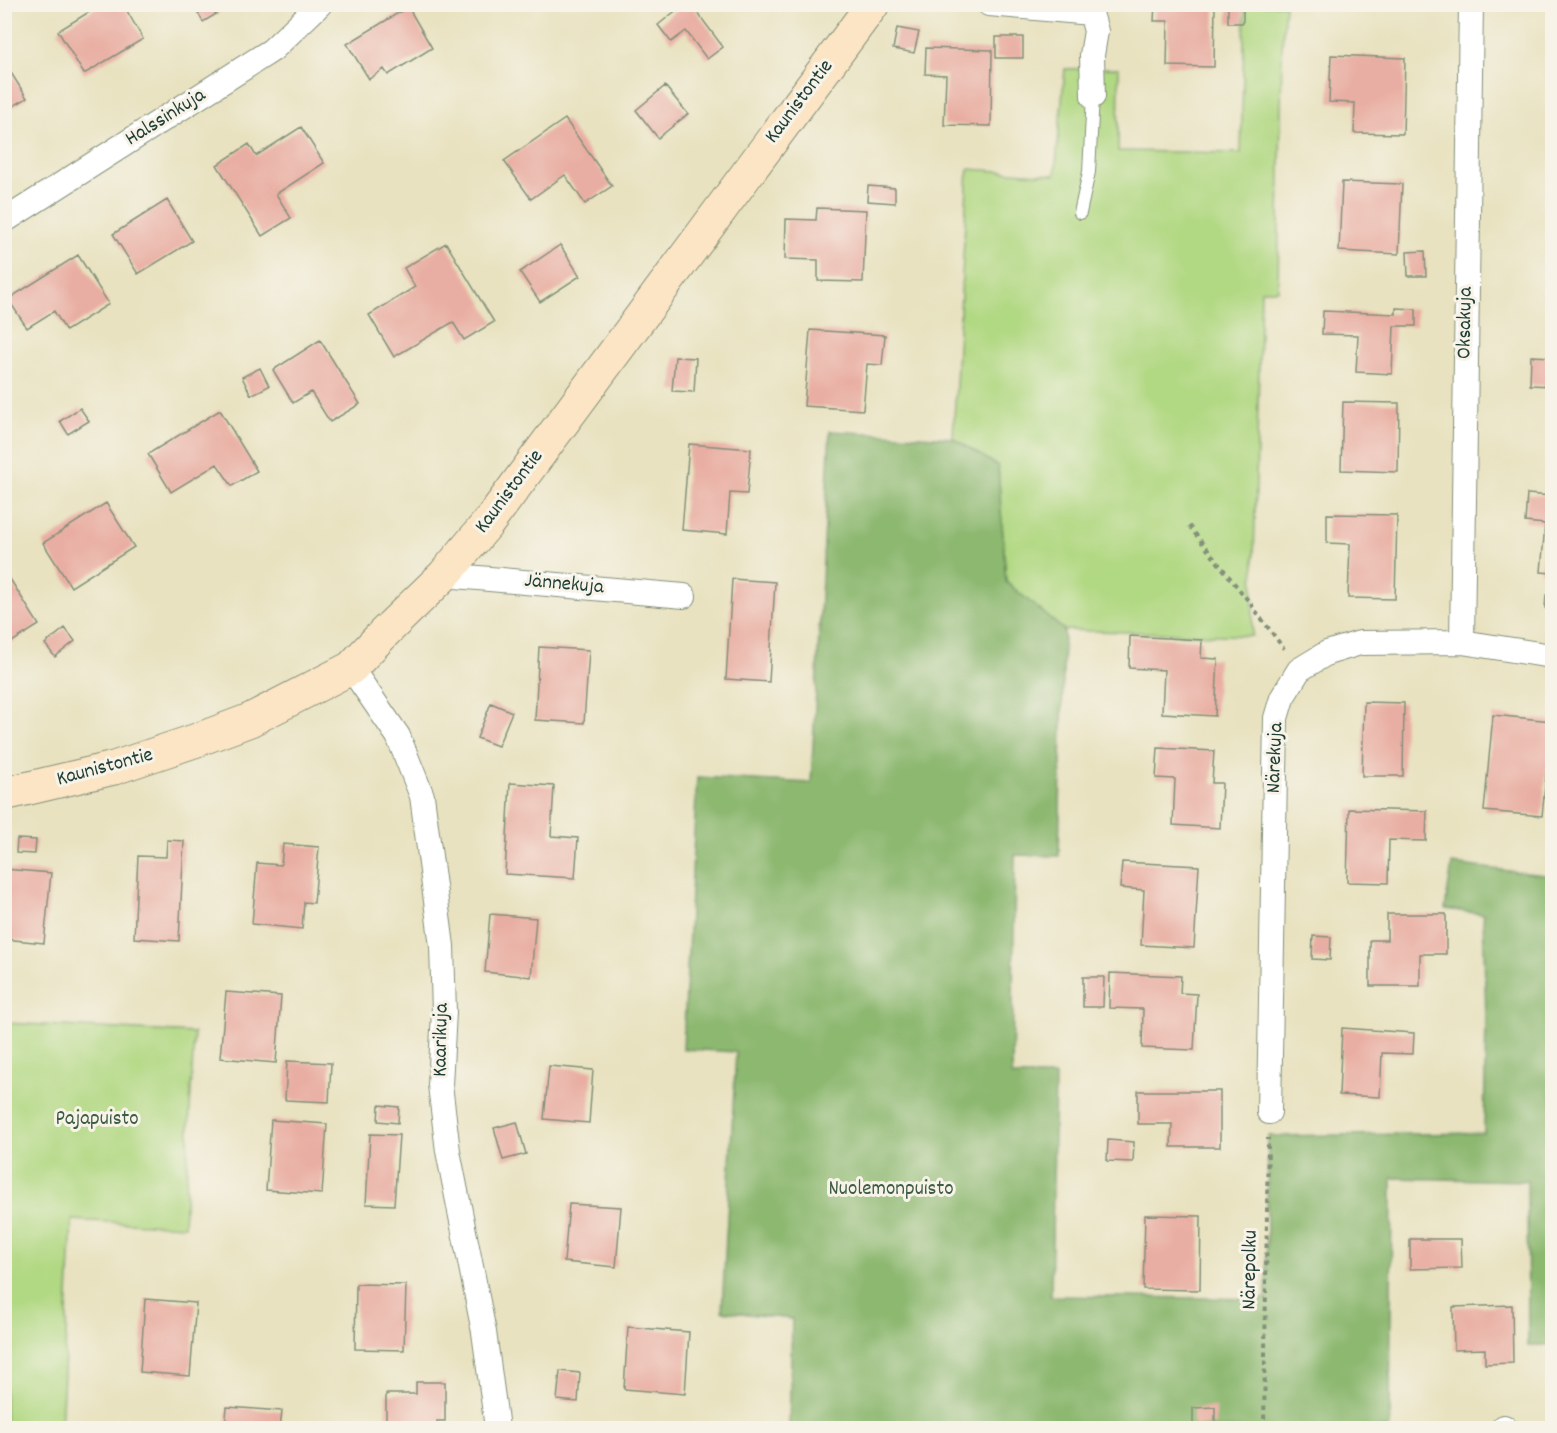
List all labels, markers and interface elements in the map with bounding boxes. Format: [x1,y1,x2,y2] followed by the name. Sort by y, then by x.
[758,54,842,150] street label: Kaunistontie
[120,81,213,155] street label: Halssinkuja
[1450,285,1482,359] street label: Oksakuja
[468,444,552,540] street label: Kaunistontie
[523,567,606,604] street label: Jännekuja
[1260,721,1292,794] street label: Närekuja
[53,741,157,795] street label: Kaunistontie
[426,1002,458,1077] street label: Kaarikuja
[55,1105,139,1135] park label: Pajapuisto
[829,1175,954,1205] park label: Nuolemonpuisto
[1235,1230,1267,1310] street label: Närepolku

